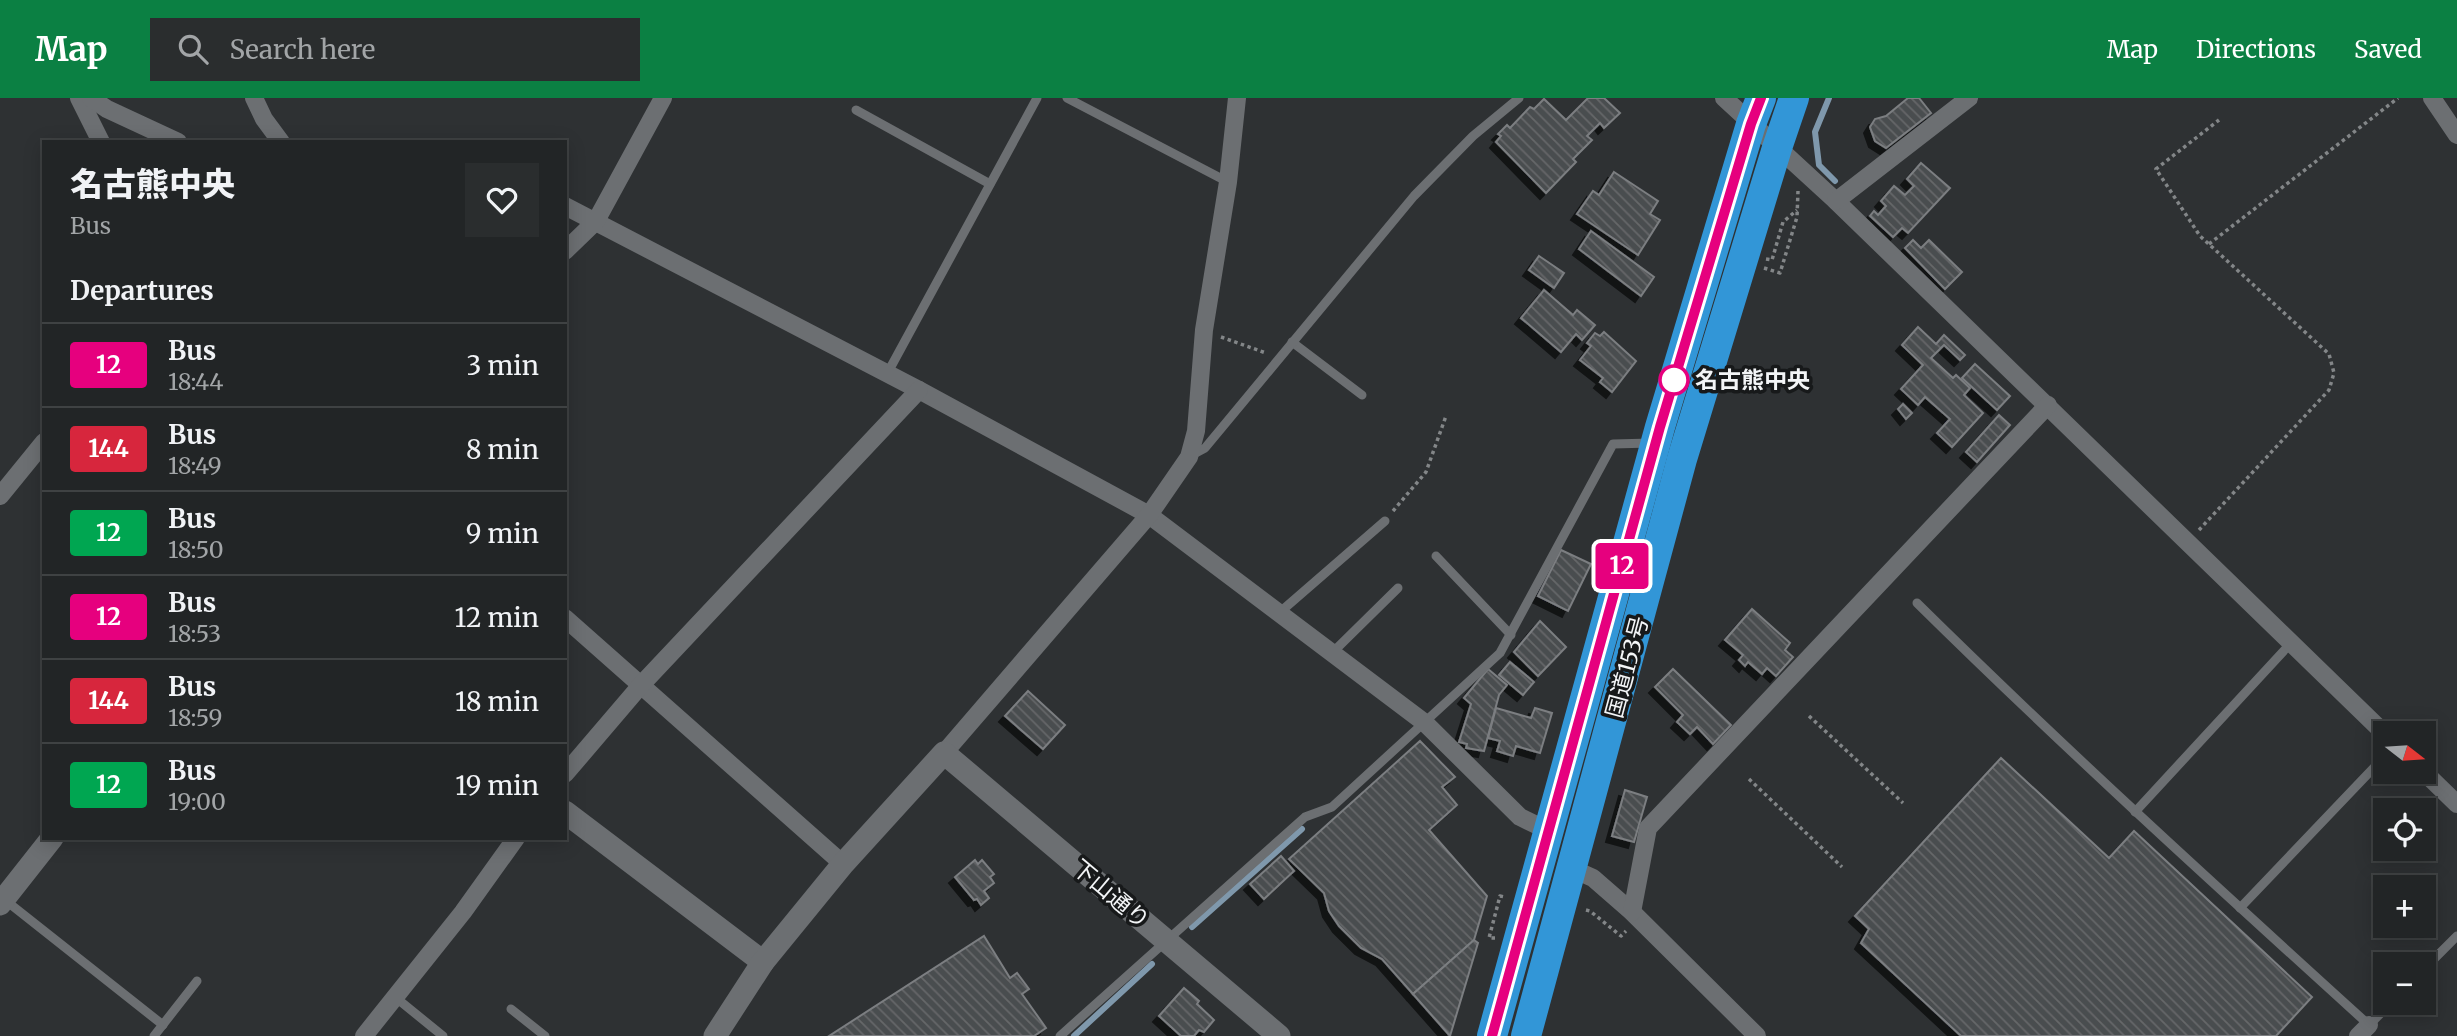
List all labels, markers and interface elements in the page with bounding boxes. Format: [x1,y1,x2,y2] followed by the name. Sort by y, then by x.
[150,18,640,81] search box
[35,29,108,70] text: Map
[174,30,212,68] icon: search
[230,33,375,66] text: Search here
[2107,34,2158,65] text: Map
[2196,34,2316,65] text: Directions
[2354,34,2422,65] text: Saved
[465,163,539,237] button: heart
[70,164,235,205] text: 名古熊中央
[70,211,111,240] text: Bus
[70,274,214,307] text: Departures
[168,334,216,367] text: Bus
[96,349,121,380] text: 12
[467,349,539,382] text: 3 min
[1659,365,1689,395] marker: 名古熊中央
[1695,365,1810,394] place label: 名古熊中央
[168,367,223,396] text: 18:44
[168,418,216,451] text: Bus
[88,433,129,464] text: 144
[466,433,539,466] text: 8 min
[168,451,222,480] text: 18:49
[168,502,216,535] text: Bus
[96,517,121,548] text: 12
[466,517,539,550] text: 9 min
[168,535,224,564] text: 18:50
[1590,543,1654,589] line badge: 12
[1609,550,1635,581] text: 12
[168,586,216,619] text: Bus
[96,601,121,632] text: 12
[455,601,539,634] text: 12 min
[1599,613,1654,721] street label: 国道153号
[168,619,221,648] text: 18:53
[168,670,216,703] text: Bus
[88,685,129,716] text: 144
[455,685,539,718] text: 18 min
[168,703,222,732] text: 18:59
[2373,721,2436,784] north arrow
[2373,721,2436,1015] map controls
[168,754,216,787] text: Bus
[96,769,121,800] text: 12
[455,769,539,802] text: 19 min
[168,787,226,816] text: 19:00
[2373,798,2436,861] button: locate
[1067,853,1156,934] street label: 下山通り
[2373,875,2436,938] button: +
[2373,952,2436,1015] button: −

